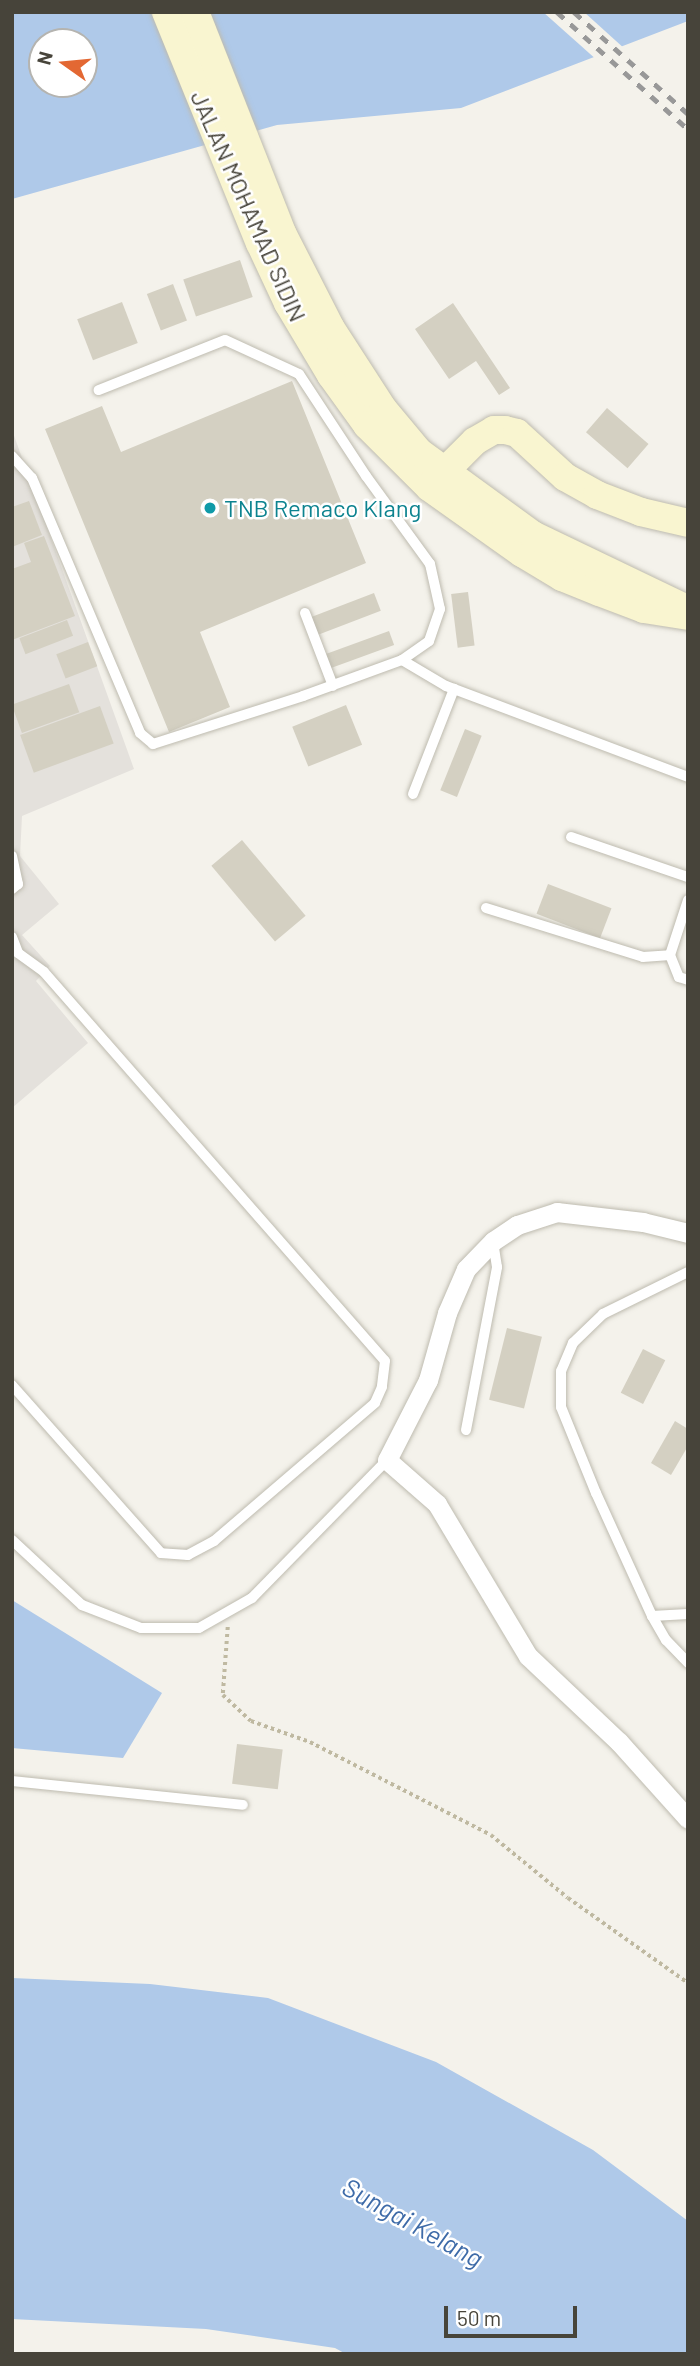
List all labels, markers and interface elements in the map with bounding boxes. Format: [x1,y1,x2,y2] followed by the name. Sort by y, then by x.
[28,28,98,98] north arrow
[31,49,57,67] text: N
[185,86,313,326] street label: JALAN MOHAMAD SIDIN
[224,494,421,522] place label: TNB Remaco Klang
[202,500,218,516] marker: TNB Remaco Klang
[337,2171,489,2273] water label: Sungai Kelang
[448,2292,581,2336] scale bar
[457,2305,501,2330] text: 50 m

